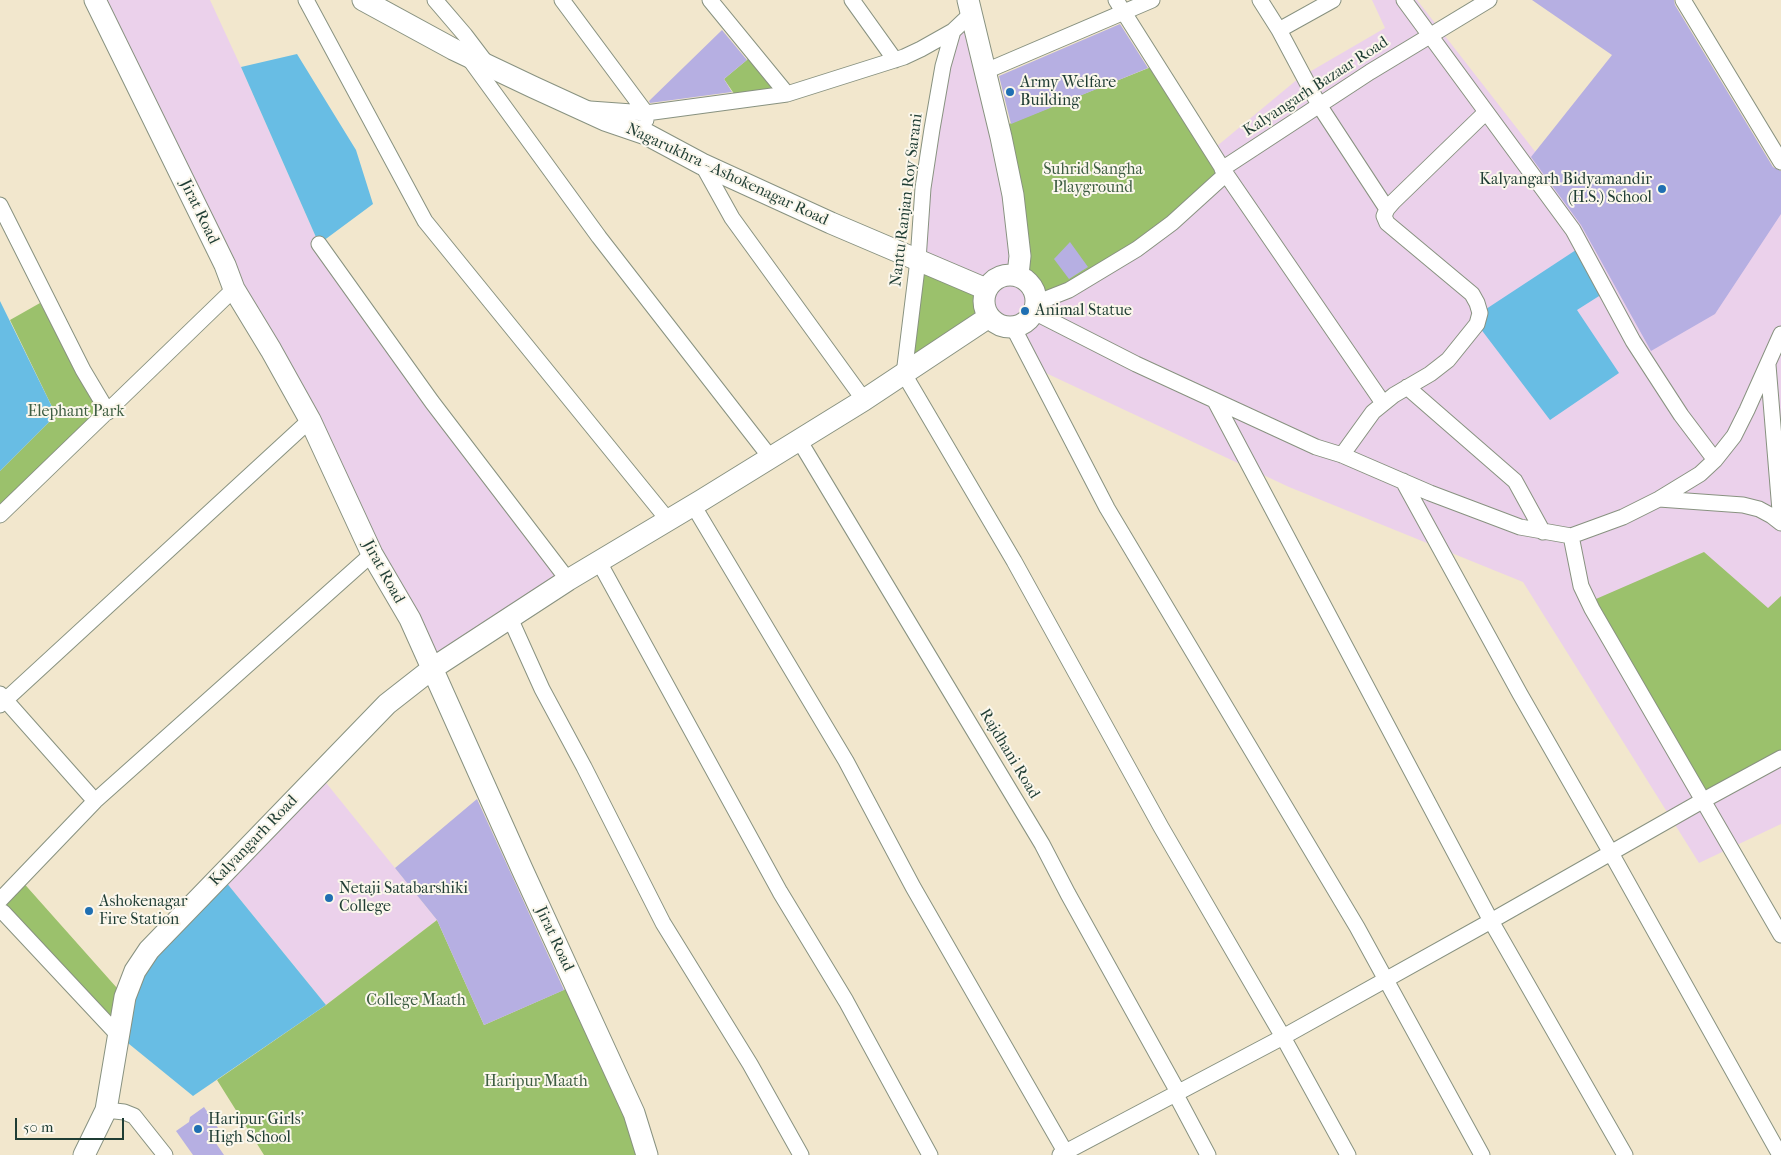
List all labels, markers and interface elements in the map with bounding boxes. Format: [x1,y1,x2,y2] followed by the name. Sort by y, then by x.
[1240,33,1392,141] street label: Kalyangarh Bazaar Road
[1020,73,1116,111] place label: Army Welfare Building
[1004,86,1016,98] marker: Army Welfare Building
[887,112,927,288] street label: Nantu Ranjan Roy Sarani
[623,120,831,230] street label: Nagarukhra - Ashokenagar Road
[1043,160,1143,198] park label: Suhrid Sangha Playground
[1479,170,1652,208] place label: Kalyangarh Bidyamandir (H.S.) School
[175,177,223,247] street label: Jirat Road
[1656,183,1668,195] marker: Kalyangarh Bidyamandir (H.S.) School
[1035,301,1132,321] place label: Animal Statue
[1019,305,1031,317] marker: Animal Statue
[27,402,125,422] park label: Elephant Park
[358,537,408,607] street label: Jirat Road
[975,706,1043,802] street label: Rajdhani Road
[206,792,302,890] street label: Kalyangarh Road
[339,879,468,917] place label: Netaji Satabarshiki College
[99,892,187,930] place label: Ashokenagar Fire Station
[323,892,335,904] marker: Netaji Satabarshiki College
[531,903,577,975] street label: Jirat Road
[83,905,95,917] marker: Ashokenagar Fire Station
[366,991,466,1011] park label: College Maath
[484,1072,588,1092] park label: Haripur Maath
[18,1108,126,1140] scale bar
[208,1110,304,1148] place label: Haripur Girls' High School
[23,1118,53,1136] text: 50 m
[192,1123,204,1135] marker: Haripur Girls' High School

